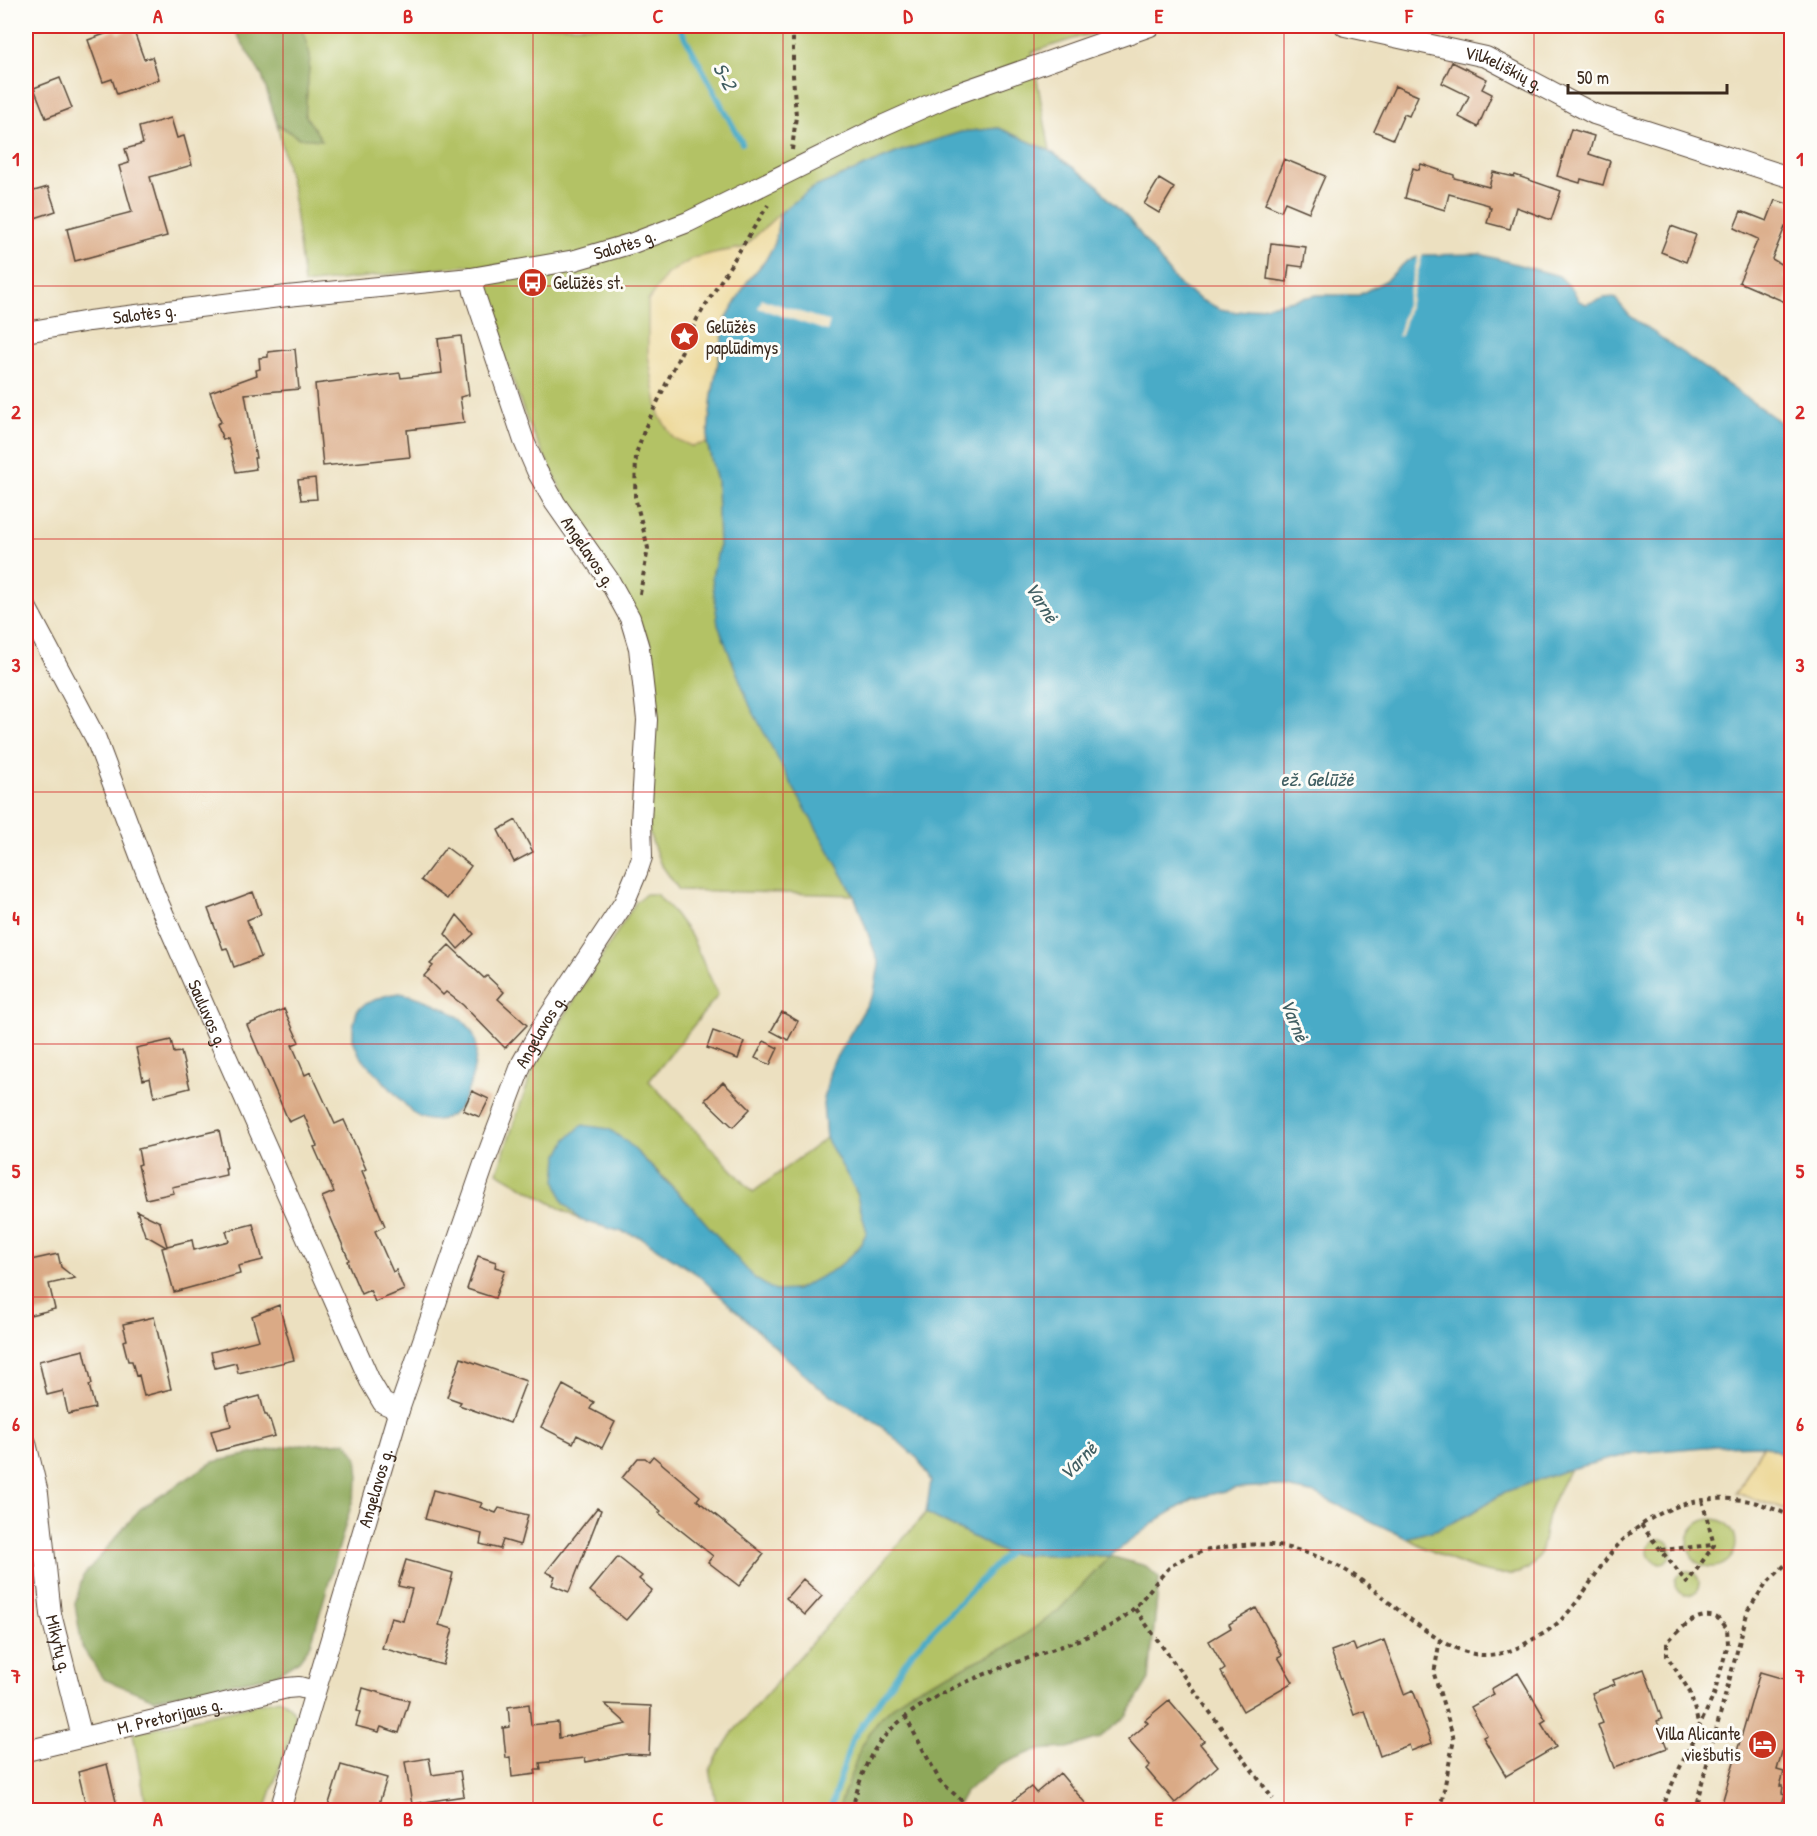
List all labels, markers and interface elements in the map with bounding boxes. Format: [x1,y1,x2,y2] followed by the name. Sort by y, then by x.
[153,2,163,29] text: A
[403,2,413,29] text: B
[653,2,664,29] text: C
[903,2,913,29] text: D
[1155,2,1164,29] text: E
[1404,2,1414,29] text: F
[1654,2,1664,29] text: G
[1462,40,1548,97] street label: Vilkeliškių g.
[1568,57,1727,95] scale bar
[707,58,744,95] water label: S-2
[1577,65,1609,90] text: 50 m
[12,145,20,172] text: 1
[1796,145,1804,172] text: 1
[591,222,659,266] street label: Salotės g.
[516,267,548,299] bus stop icon: Gelūžės st.
[553,270,624,295] place label: Gelūžės st.
[111,297,178,330] street label: Salotės g.
[706,314,778,360] place label: Gelūžės paplūdimys
[669,321,701,353] place icon: Gelūžės paplūdimys
[11,398,21,425] text: 2
[1795,398,1805,425] text: 2
[555,511,622,592] street label: Angelavos g.
[1019,576,1066,628] water label: Varnė
[12,651,21,678] text: 3
[1796,651,1805,678] text: 3
[1281,765,1354,792] water label: ež. Gelūžė
[12,904,20,931] text: 4
[1796,904,1804,931] text: 4
[182,976,234,1051] street label: Sauluvos g.
[509,990,572,1073] street label: Angelavos g.
[1275,994,1317,1046] water label: Varnė
[12,1157,21,1184] text: 5
[1796,1157,1805,1184] text: 5
[12,1410,20,1437] text: 6
[1796,1410,1804,1437] text: 6
[1053,1435,1103,1486] water label: Varnė
[352,1445,399,1530] street label: Angelavos g.
[40,1612,78,1676] street label: Mikytų g.
[10,1662,21,1689] text: 7
[1794,1662,1805,1689] text: 7
[115,1691,225,1741] street label: M. Pretorijaus g.
[1655,1721,1741,1767] place label: Villa Alicante viešbutis
[1746,1728,1778,1760] hotel icon: Villa Alicante viešbutis
[153,1805,163,1832] text: A
[403,1805,413,1832] text: B
[653,1805,664,1832] text: C
[903,1805,913,1832] text: D
[1155,1805,1164,1832] text: E
[1404,1805,1414,1832] text: F
[1654,1805,1664,1832] text: G

